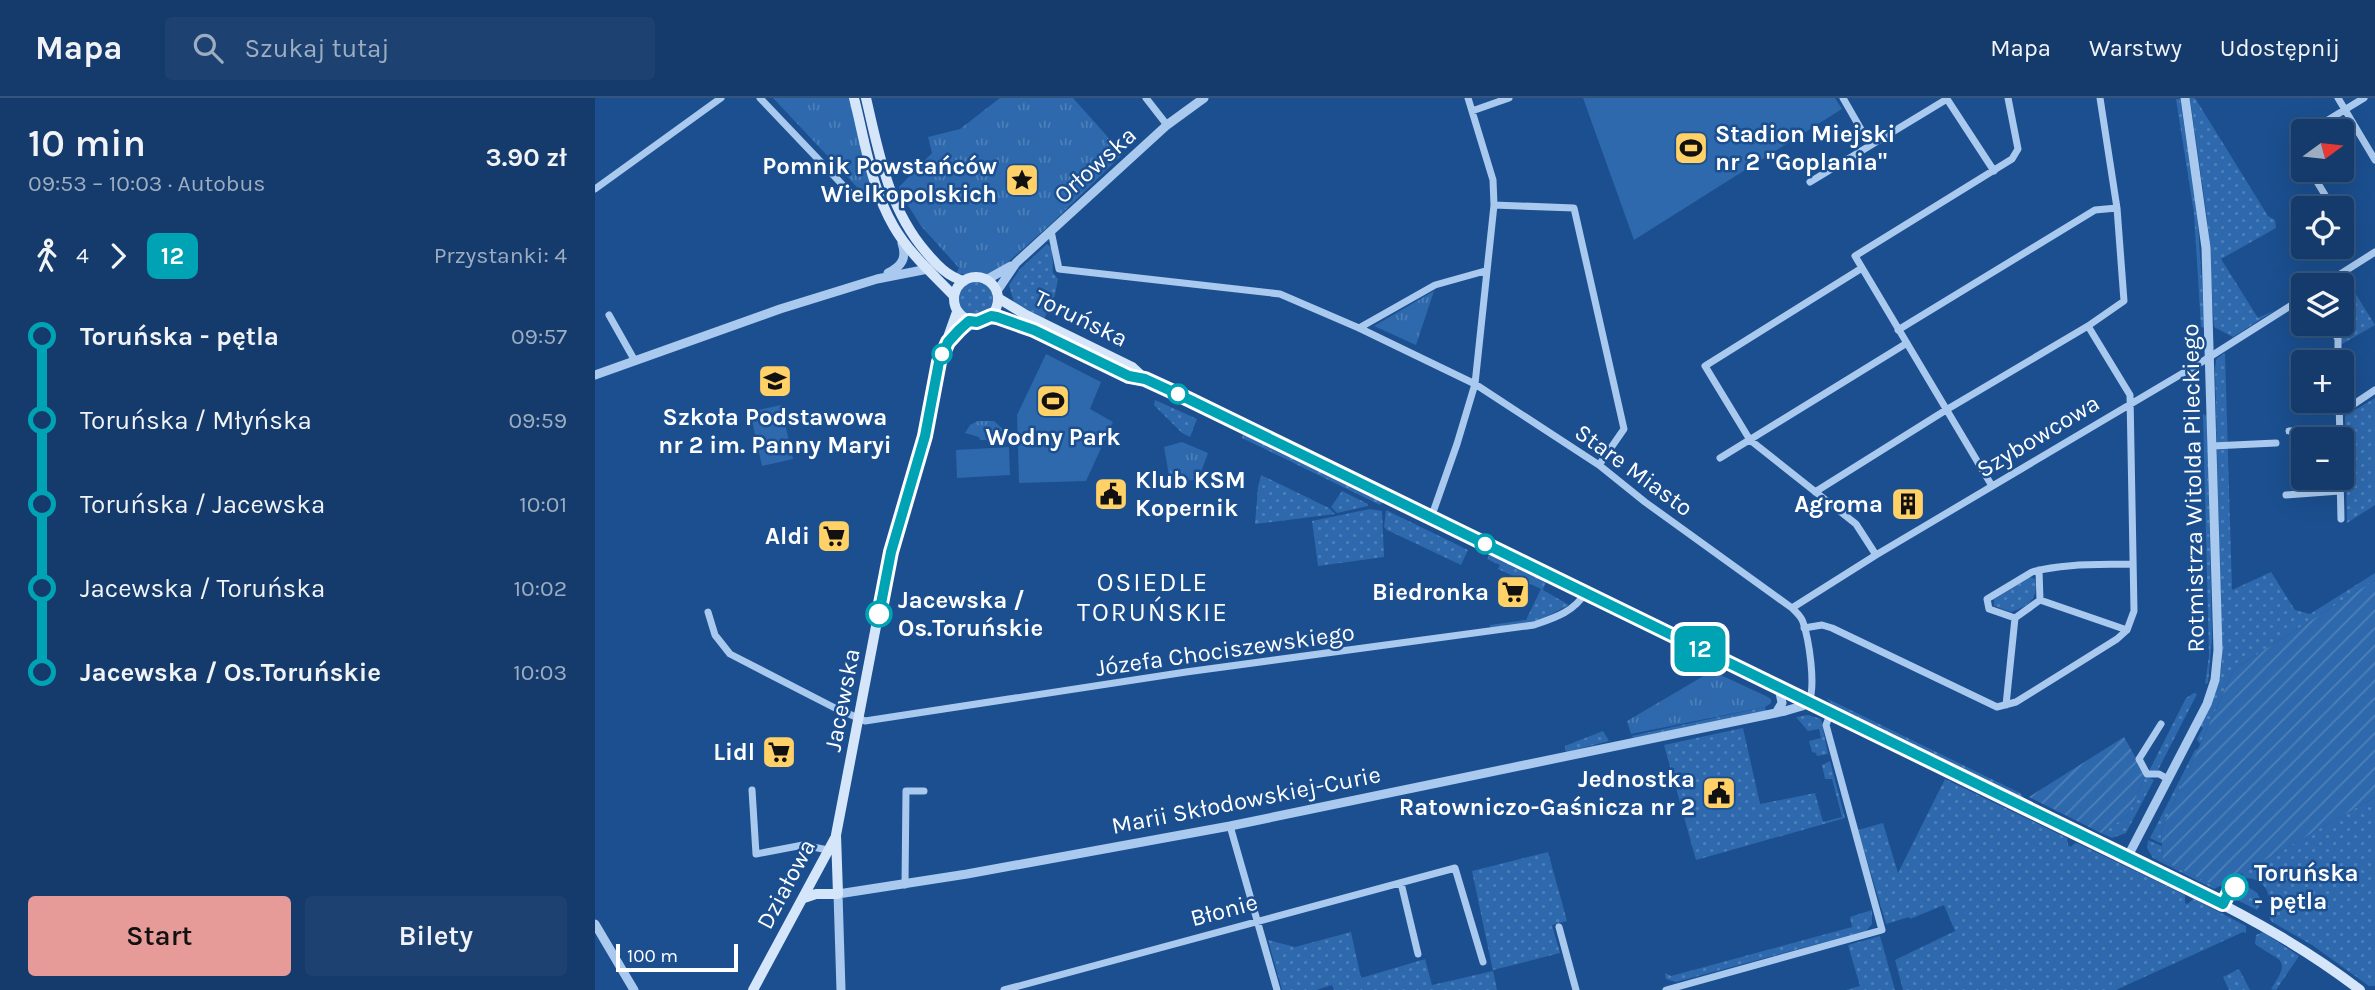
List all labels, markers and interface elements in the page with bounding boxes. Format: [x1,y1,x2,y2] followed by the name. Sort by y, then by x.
[165,17,655,80] search box
[35,29,123,67] text: Mapa
[189,29,227,67] icon: search
[245,33,389,64] text: Szukaj tutaj
[1990,34,2051,62] text: Mapa
[2089,34,2182,62] text: Warstwy
[2220,34,2340,62] text: Udostępnij
[2291,119,2354,182] north arrow
[2291,119,2354,490] map controls
[1715,120,1895,176] place label: Stadion Miejski nr 2 "Goplania"
[28,121,146,166] text: 10 min
[1048,121,1142,209] street label: Orłowska
[1672,129,1710,167] sports icon: Stadion Miejski nr 2 "Goplania"
[486,142,567,173] text: 3.90 zł
[762,152,997,208] place label: Pomnik Powstańców Wielkopolskich
[1003,161,1041,199] place icon: Pomnik Powstańców Wielkopolskich
[28,170,265,197] text: 09:53 – 10:03 · Autobus
[2291,196,2354,259] button: locate
[28,237,66,275] icon: walk
[99,237,137,275] icon: forward
[76,242,89,269] text: 4
[161,242,184,270] text: 12
[434,242,567,269] text: Przystanki: 4
[2291,273,2354,336] button: layers
[1030,283,1132,353] street label: Toruńska
[80,321,279,352] text: Toruńska - pętla
[511,323,567,350] text: 09:57
[2176,323,2210,653] street label: Rotmistrza Witolda Pileckiego
[932,344,952,364] unlabelled marker
[2291,350,2354,413] button: +
[756,362,794,400] school or university icon: Szkoła Podstawowa nr 2 im. Panny Maryi
[1034,382,1072,420] sports icon: Wodny Park
[1168,384,1188,404] unlabelled marker
[1972,388,2104,484] street label: Szybowcowa
[658,403,892,459] place label: Szkoła Podstawowa nr 2 im. Panny Maryi
[80,405,312,436] text: Toruńska / Młyńska
[508,407,567,434] text: 09:59
[1570,418,1698,522] street label: Stare Miasto
[986,423,1120,451] place label: Wodny Park
[2291,427,2354,490] button: −
[1135,466,1246,522] place label: Klub KSM Kopernik
[1092,475,1130,513] public building icon: Klub KSM Kopernik
[1889,485,1927,523] building icon: Agroma
[80,489,325,520] text: Toruńska / Jacewska
[1794,490,1883,518] place label: Agroma
[519,491,567,518] text: 10:01
[815,517,853,555] supermarket icon: Aldi
[765,522,810,550] place label: Aldi
[1475,534,1495,554] unlabelled marker
[1077,567,1229,628] district label: OSIEDLE TORUŃSKIE
[80,573,325,604] text: Jacewska / Toruńska
[1494,573,1532,611] supermarket icon: Biedronka
[513,575,567,602] text: 10:02
[1372,578,1489,606] place label: Biedronka
[898,586,1043,642] place label: Jacewska / Os.Toruńskie
[866,601,892,627] marker: Jacewska / Os.Toruńskie
[1094,618,1356,682] street label: Józefa Chociszewskiego
[1669,626,1731,672] line badge: 12
[1688,635,1712,663] text: 12
[818,646,866,754] street label: Jacewska
[80,657,381,688] text: Jacewska / Os.Toruńskie
[513,659,567,686] text: 10:03
[760,733,798,771] supermarket icon: Lidl
[713,738,755,766] place label: Lidl
[1109,760,1383,840] street label: Marii Skłodowskiej-Curie
[1399,765,1695,821] place label: Jednostka Ratowniczo-Gaśnicza nr 2
[1700,774,1738,812] public building icon: Jednostka Ratowniczo-Gaśnicza nr 2
[751,834,821,934] street label: Działowa
[2254,859,2358,915] place label: Toruńska - pętla
[2222,874,2248,900] marker: Toruńska - pętla
[1187,888,1261,932] street label: Błonie
[28,896,291,976] button: Start
[305,896,567,976] button: Bilety
[616,941,739,973] scale bar
[627,945,678,967] text: 100 m

